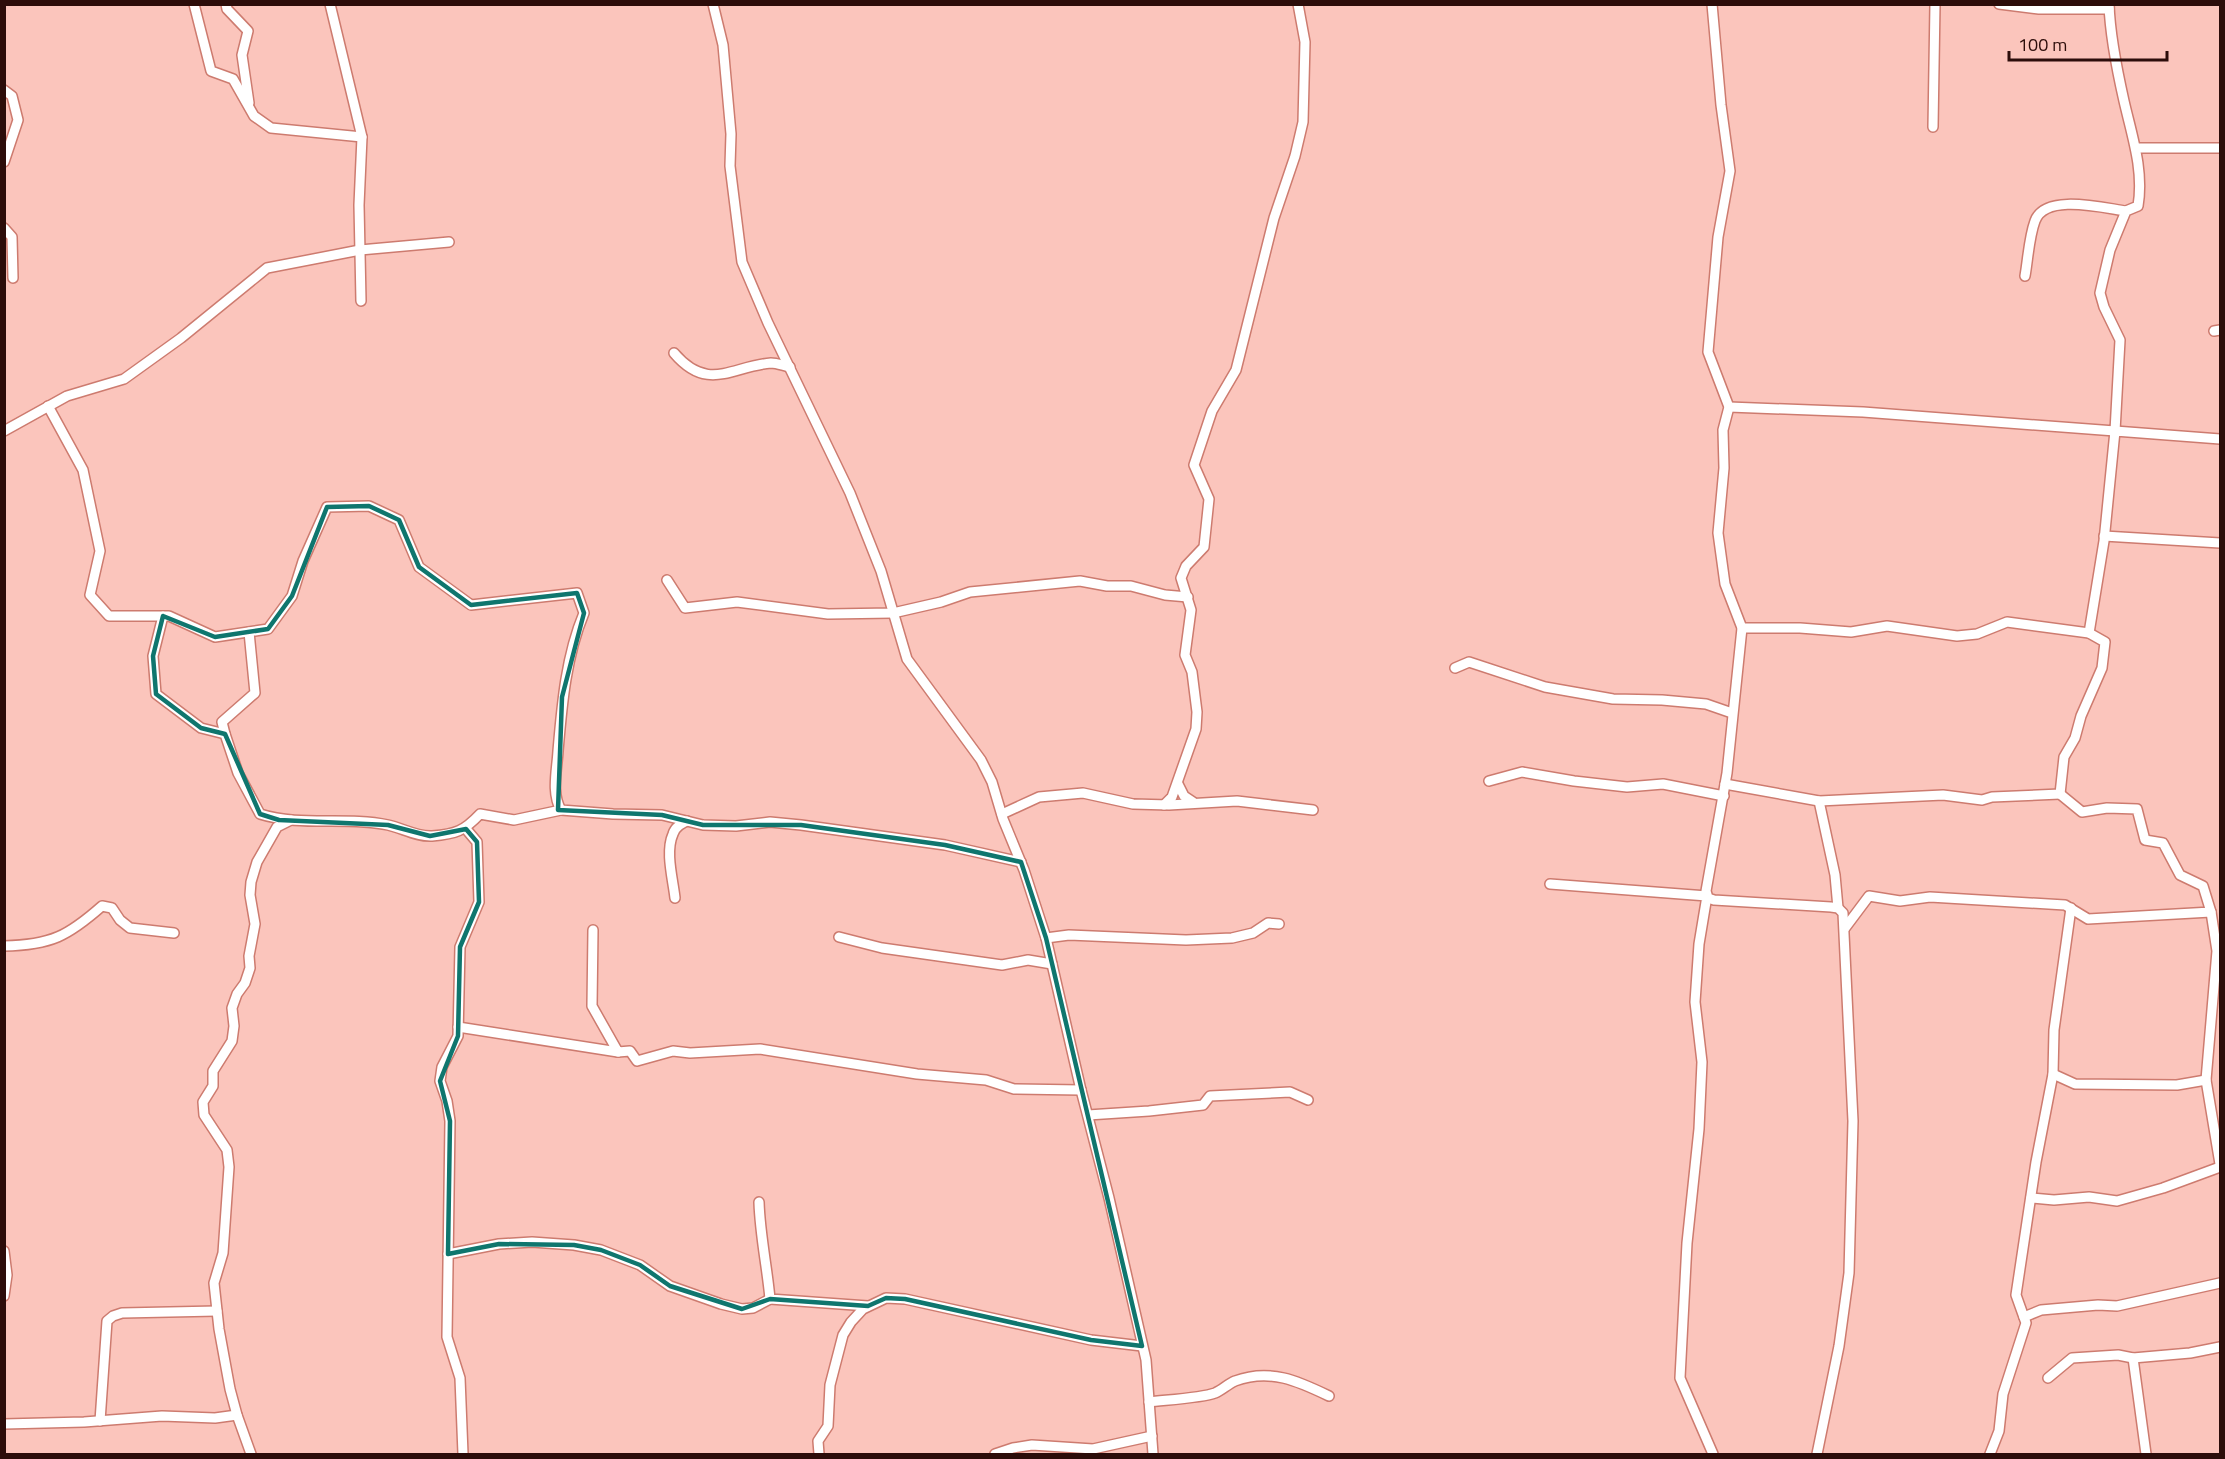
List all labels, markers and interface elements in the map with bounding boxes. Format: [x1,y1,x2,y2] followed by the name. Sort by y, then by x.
[2009,24,2166,62] scale bar
[2018,31,2067,58] text: 100 m

